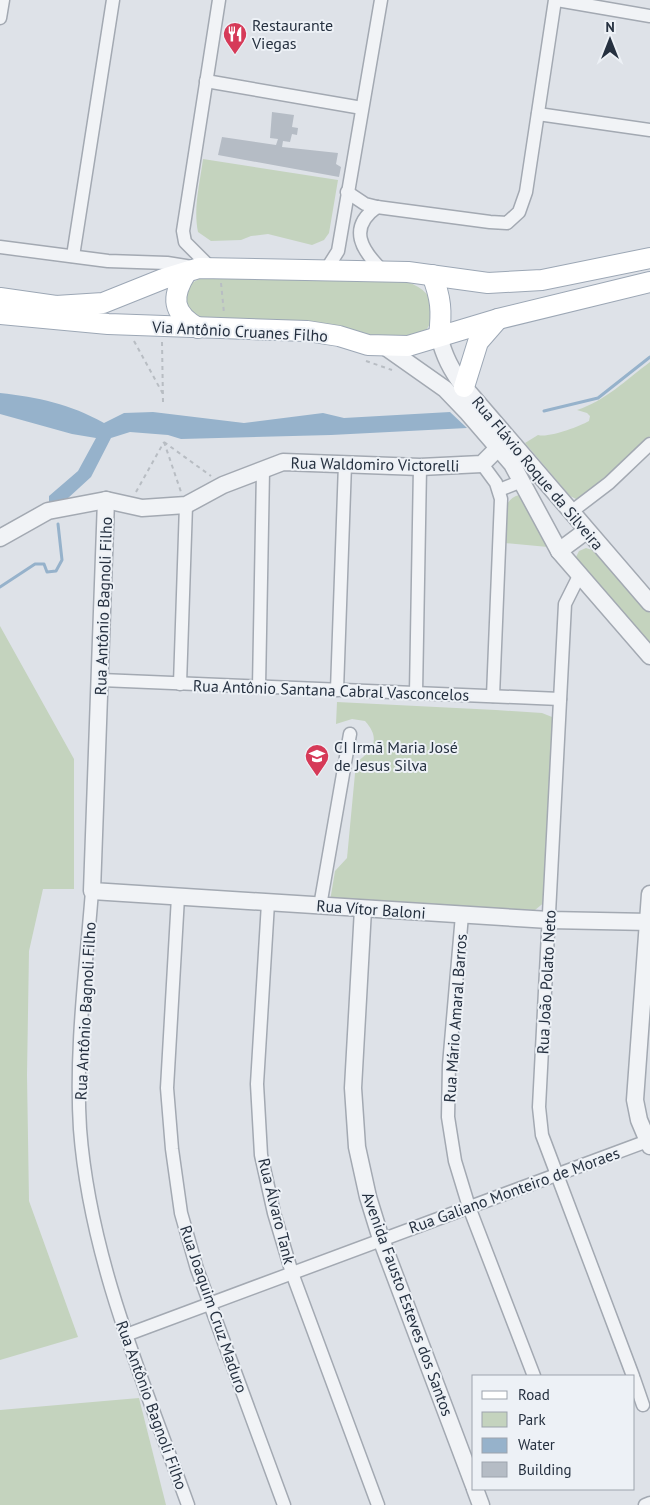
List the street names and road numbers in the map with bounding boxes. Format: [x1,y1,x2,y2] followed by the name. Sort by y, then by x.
[150,316,329,346] street label: Via Antônio Cruanes Filho
[468,392,608,554] street label: Rua Flávio Roque da Silveira
[290,453,460,475] street label: Rua Waldomiro Victorelli
[90,516,116,696] street label: Rua Antônio Bagnoli Filho
[193,675,470,705] street label: Rua Antônio Santana Cabral Vasconcelos
[316,895,426,923] street label: Rua Vítor Baloni
[532,909,560,1055] street label: Rua João Polato Neto
[70,921,100,1101] street label: Rua Antônio Bagnoli Filho
[439,933,471,1103] street label: Rua Mário Amaral Barros
[406,1142,622,1238] street label: Rua Galiano Monteiro de Moraes
[254,1156,300,1266] street label: Rua Álvaro Tank
[358,1189,458,1419] street label: Avenida Fausto Esteves dos Santos
[176,1223,252,1395] street label: Rua Joaquim Cruz Maduro
[112,1318,192,1492] street label: Rua Antônio Bagnoli Filho

